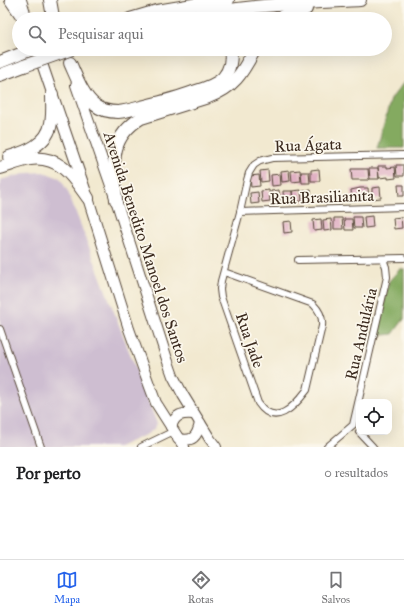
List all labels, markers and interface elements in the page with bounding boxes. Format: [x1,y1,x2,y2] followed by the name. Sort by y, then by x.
[12,12,392,56] search box
[26,23,48,45] icon: search
[58,25,144,43] text: Pesquisar aqui
[99,128,192,365] street label: Avenida Benedito Manoel dos Santos
[274,133,342,157] street label: Rua Ágata
[270,186,375,208] street label: Rua Brasilianita
[341,286,381,382] street label: Rua Andulária
[231,310,268,371] street label: Rua Jade
[356,399,392,435] map controls
[356,399,392,435] button: locate
[16,463,81,484] text: Por perto
[324,465,388,481] text: 0 resultados
[54,569,80,606] tab: Mapa
[188,569,214,606] tab: Rotas
[321,569,350,606] tab: Salvos

